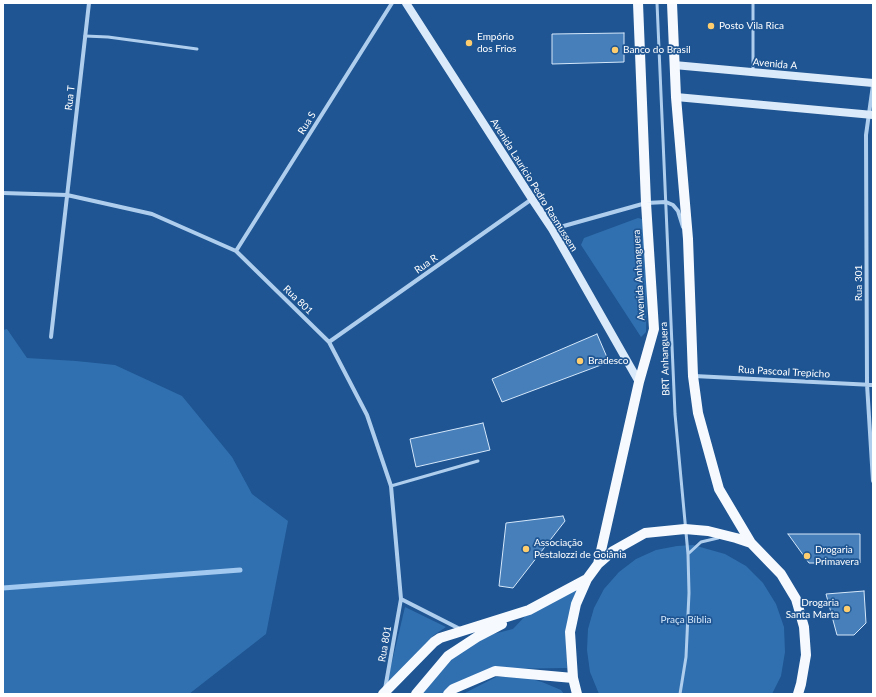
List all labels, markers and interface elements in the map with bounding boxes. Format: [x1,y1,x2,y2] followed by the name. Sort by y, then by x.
[719,20,784,32] place label: Posto Vila Rica
[706,21,716,31] marker: Posto Vila Rica
[477,31,516,54] place label: Empório dos Frios
[464,38,474,48] marker: Empório dos Frios
[623,44,691,56] place label: Banco do Brasil
[610,45,620,55] marker: Banco do Brasil
[752,56,798,72] street label: Avenida A
[63,85,77,111] street label: Rua T
[295,109,319,137] street label: Rua S
[488,116,580,254] street label: Avenida Laurício Pedro Rasmussem
[631,229,647,321] street label: Avenida Anhanguera
[412,252,440,276] street label: Rua R
[853,265,865,301] street label: Rua 301
[281,283,315,317] street label: Rua 801
[658,322,672,396] street label: BRT Anhanguera
[588,355,628,367] place label: Bradesco
[575,356,585,366] marker: Bradesco
[738,364,830,380] street label: Rua Pascoal Trepicho
[534,537,627,560] place label: Associação Pestalozzi de Goiânia
[521,544,531,554] marker: Associação Pestalozzi de Goiânia
[815,544,859,568] place label: Drogaria Primavera
[802,551,812,561] marker: Drogaria Primavera
[786,597,839,620] place label: Drogaria Santa Marta
[842,604,852,614] marker: Drogaria Santa Marta
[660,614,712,626] park label: Praça Bíblia
[376,625,394,663] street label: Rua 801

